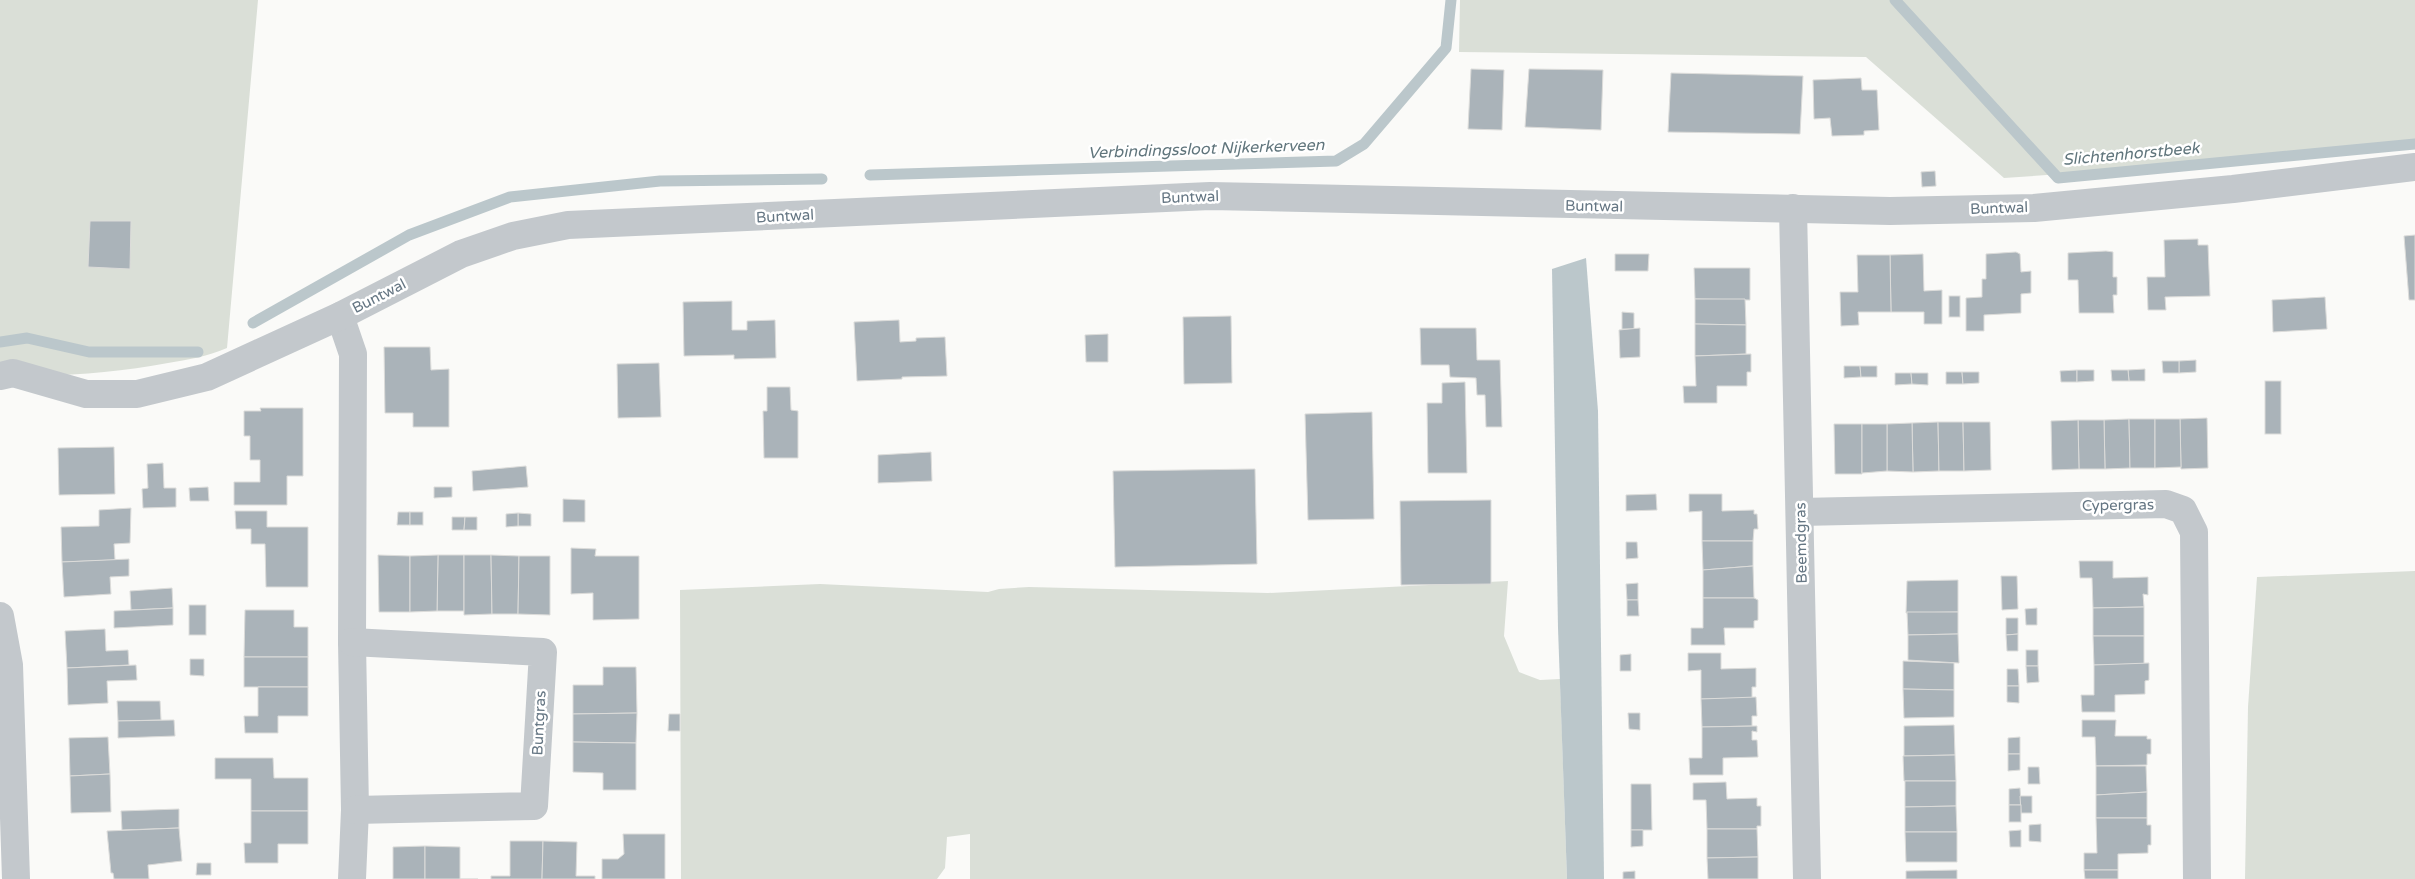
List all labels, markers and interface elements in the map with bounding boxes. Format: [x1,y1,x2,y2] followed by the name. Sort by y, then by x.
[1087,135,1326,163] water label: Verbindingssloot Nijkerkerveen
[2062,138,2201,170] water label: Slichtenhorstbeek
[1161,187,1219,207] street label: Buntwal
[1565,196,1623,216] street label: Buntwal
[1970,198,2028,218] street label: Buntwal
[756,205,814,227] street label: Buntwal
[349,275,409,317] street label: Buntwal
[2082,495,2154,515] street label: Cypergras
[1791,502,1811,584] street label: Beemdgras
[528,690,550,756] street label: Buntgras

